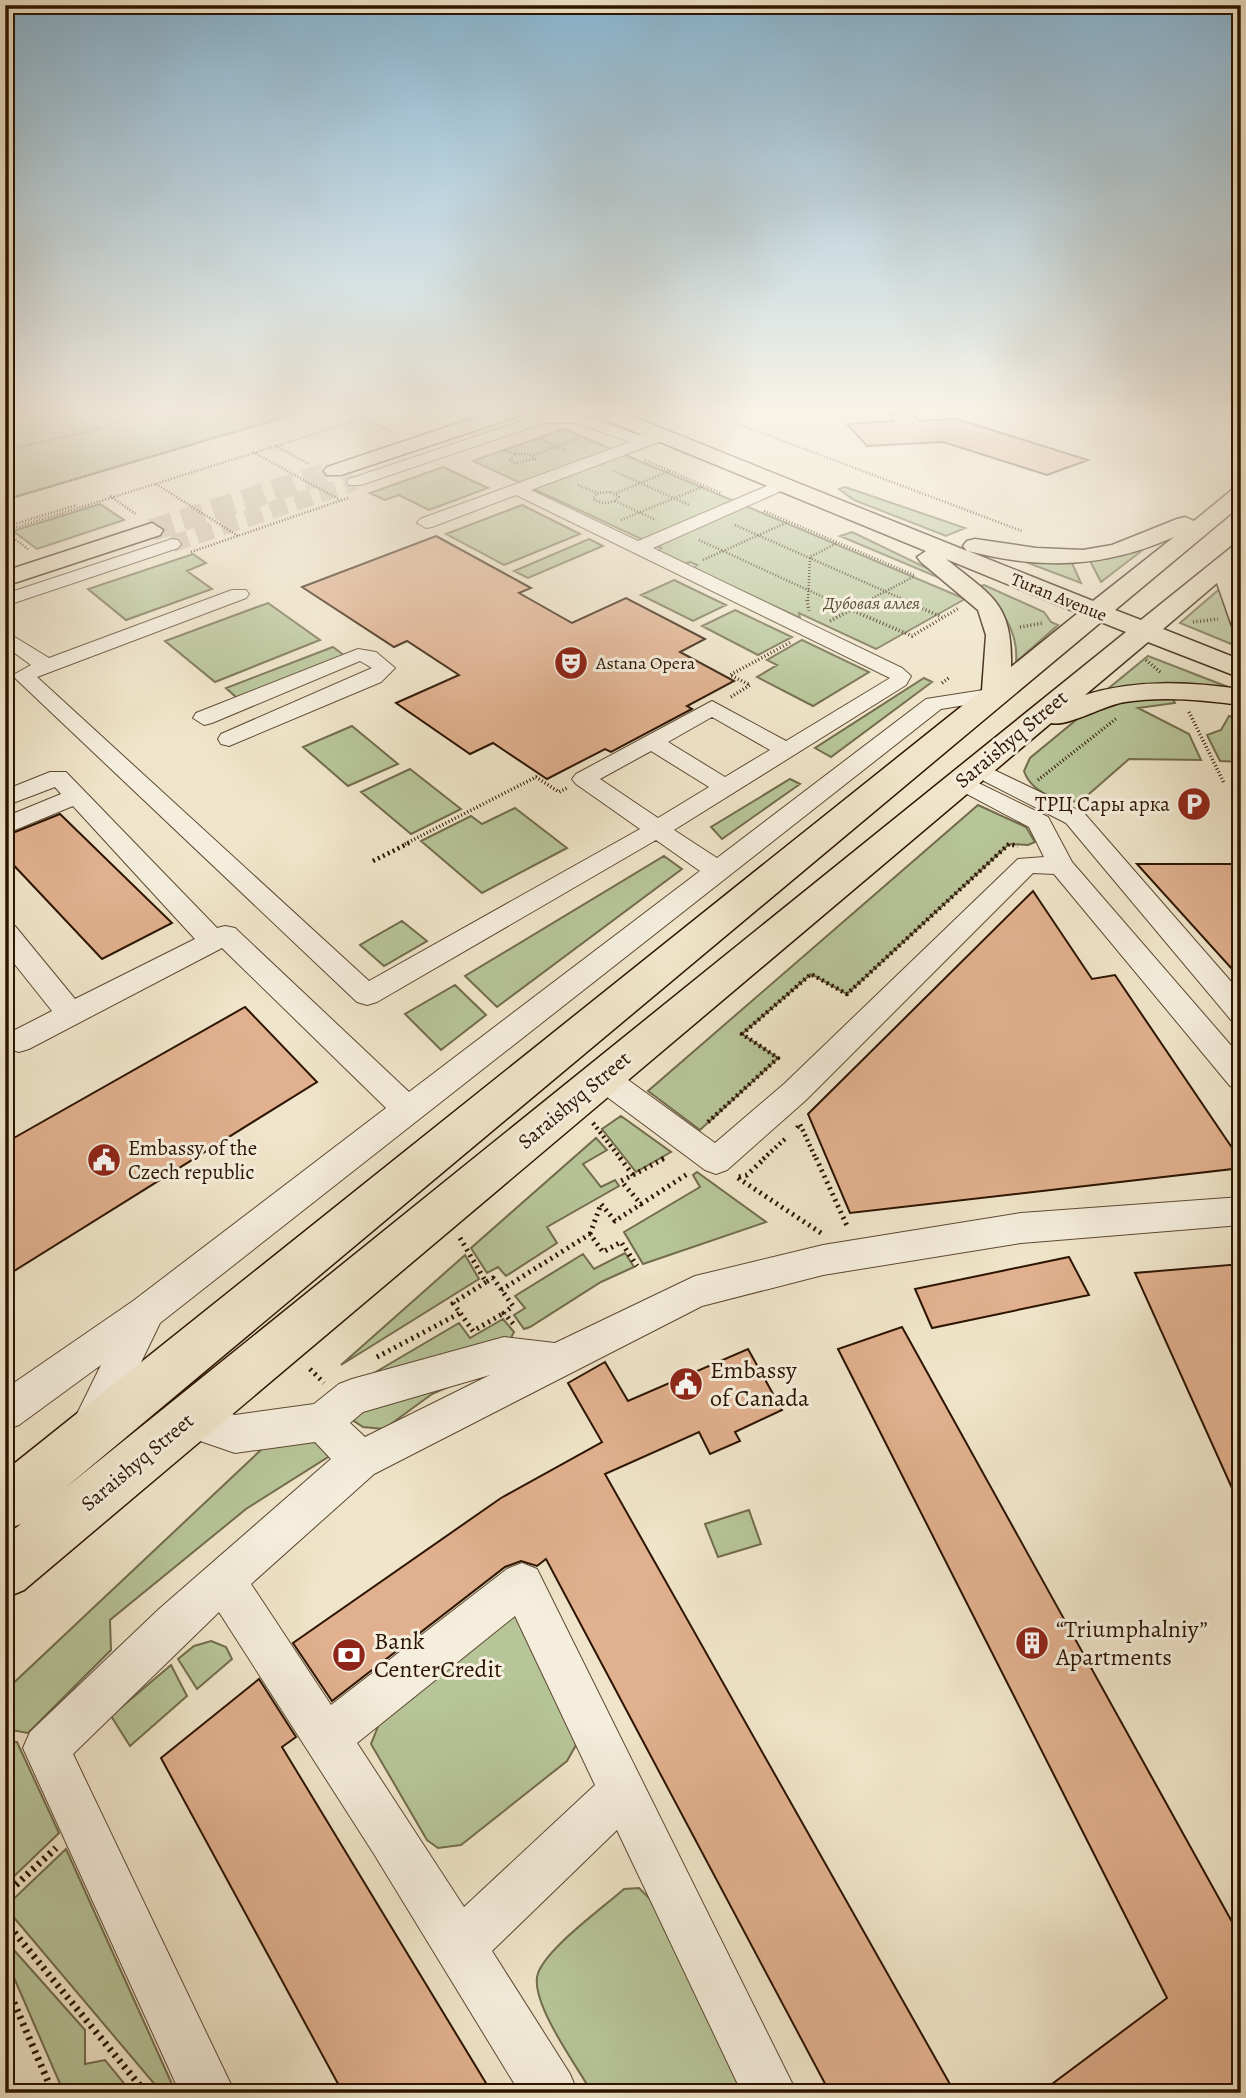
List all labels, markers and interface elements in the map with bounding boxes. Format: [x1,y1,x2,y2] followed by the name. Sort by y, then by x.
[1008,567,1110,627] street label: Turan Avenue
[822,591,920,615] park label: Дубовая аллея
[552,644,590,682] theatre icon: Astana Opera
[595,651,696,675] place label: Astana Opera
[949,684,1073,794] street label: Saraishyq Street
[1175,785,1213,823] parking icon: ТРЦ Сары арка
[1035,790,1170,818] place label: ТРЦ Сары арка
[512,1045,636,1155] street label: Saraishyq Street
[128,1134,257,1186] place label: Embassy of the Czech republic
[85,1141,123,1179] public building icon: Embassy of the Czech republic
[710,1354,810,1414] place label: Embassy of Canada
[667,1365,705,1403] public building icon: Embassy of Canada
[75,1407,199,1517] street label: Saraishyq Street
[1055,1613,1208,1673] place label: “Triumphalniy” Apartments
[1013,1624,1051,1662] building icon: “Triumphalniy” Apartments
[374,1625,502,1685] place label: Bank CenterCredit
[330,1636,368,1674] bank icon: Bank CenterCredit

